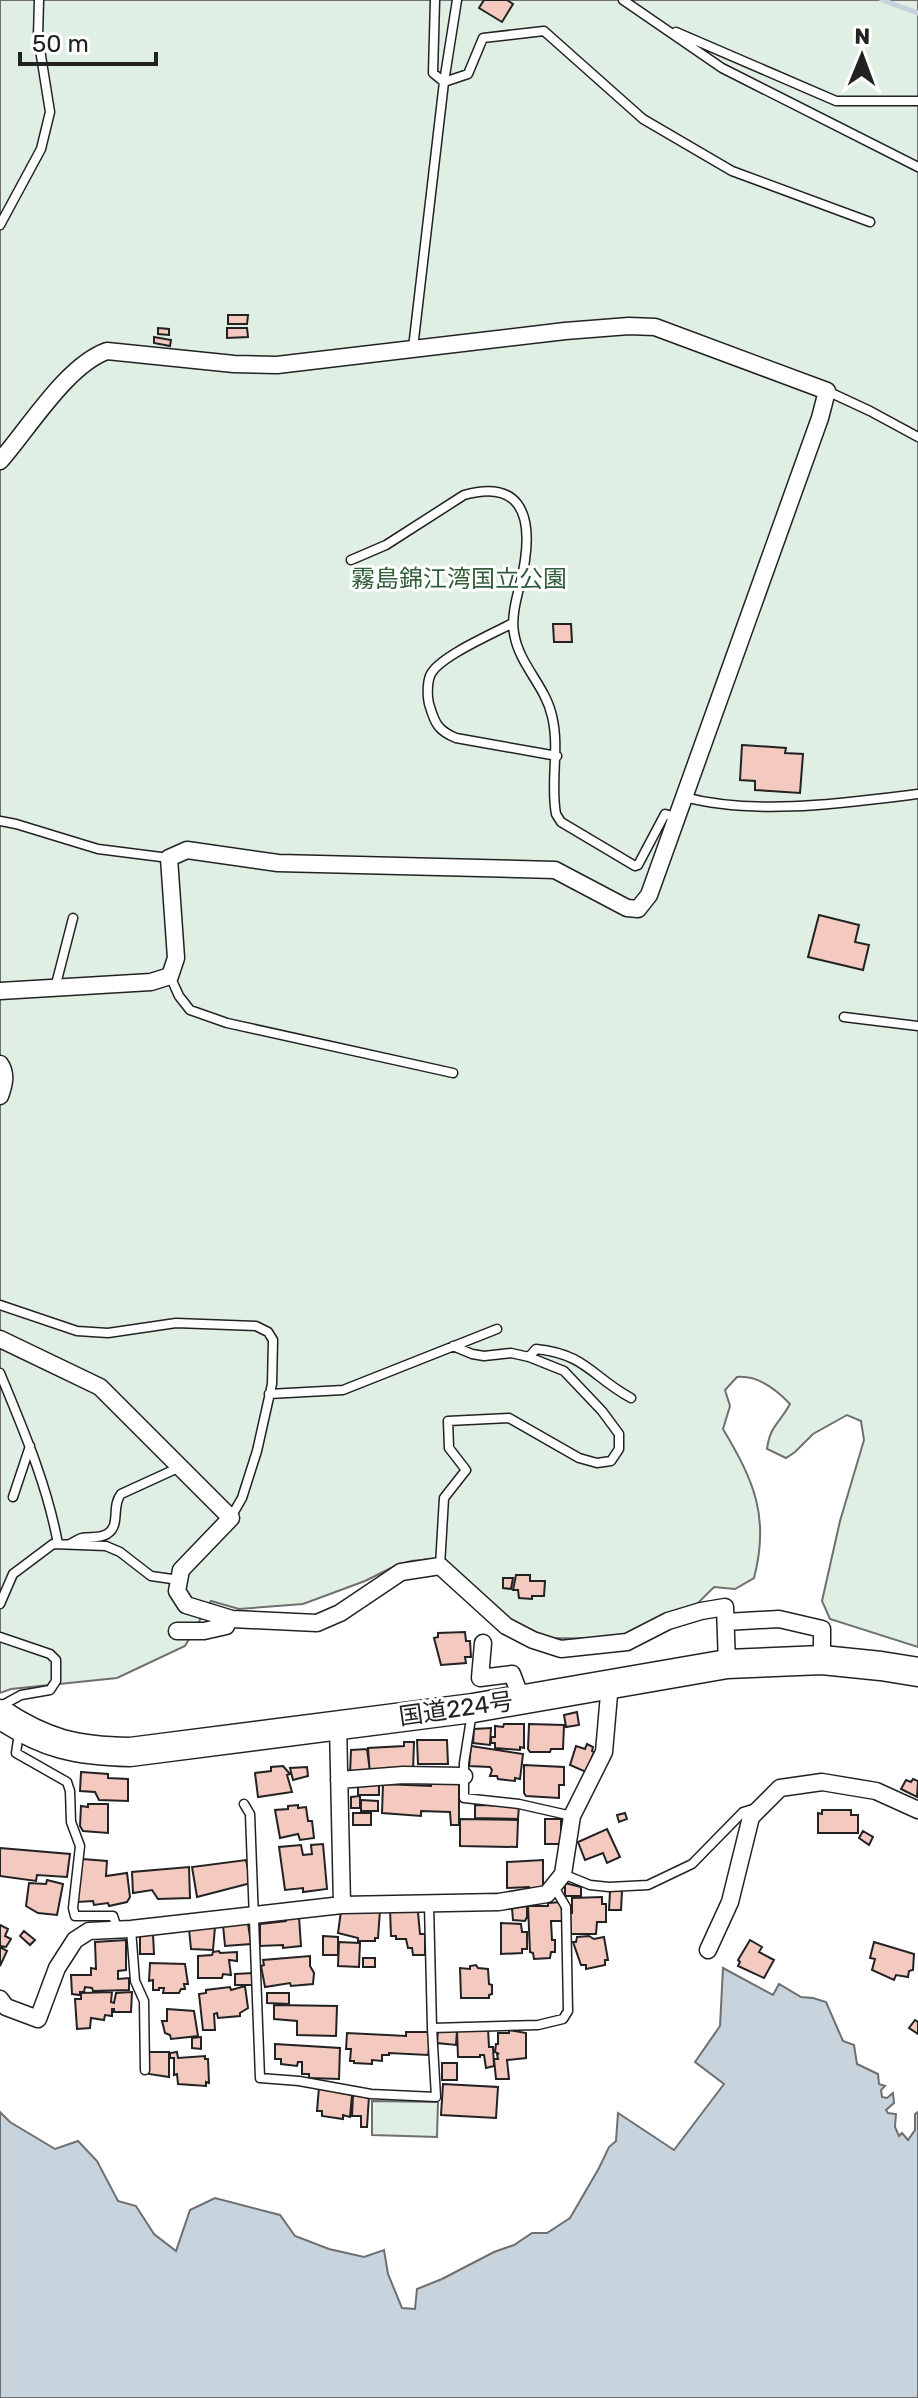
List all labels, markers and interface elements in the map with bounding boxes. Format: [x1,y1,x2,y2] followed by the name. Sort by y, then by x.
[20,16,156,66] scale bar
[822,16,902,96] north arrow
[854,23,870,50] text: N
[32,30,89,58] text: 50 m
[351,565,567,593] park label: 霧島錦江湾国立公園
[397,1687,515,1731] street label: 国道224号

